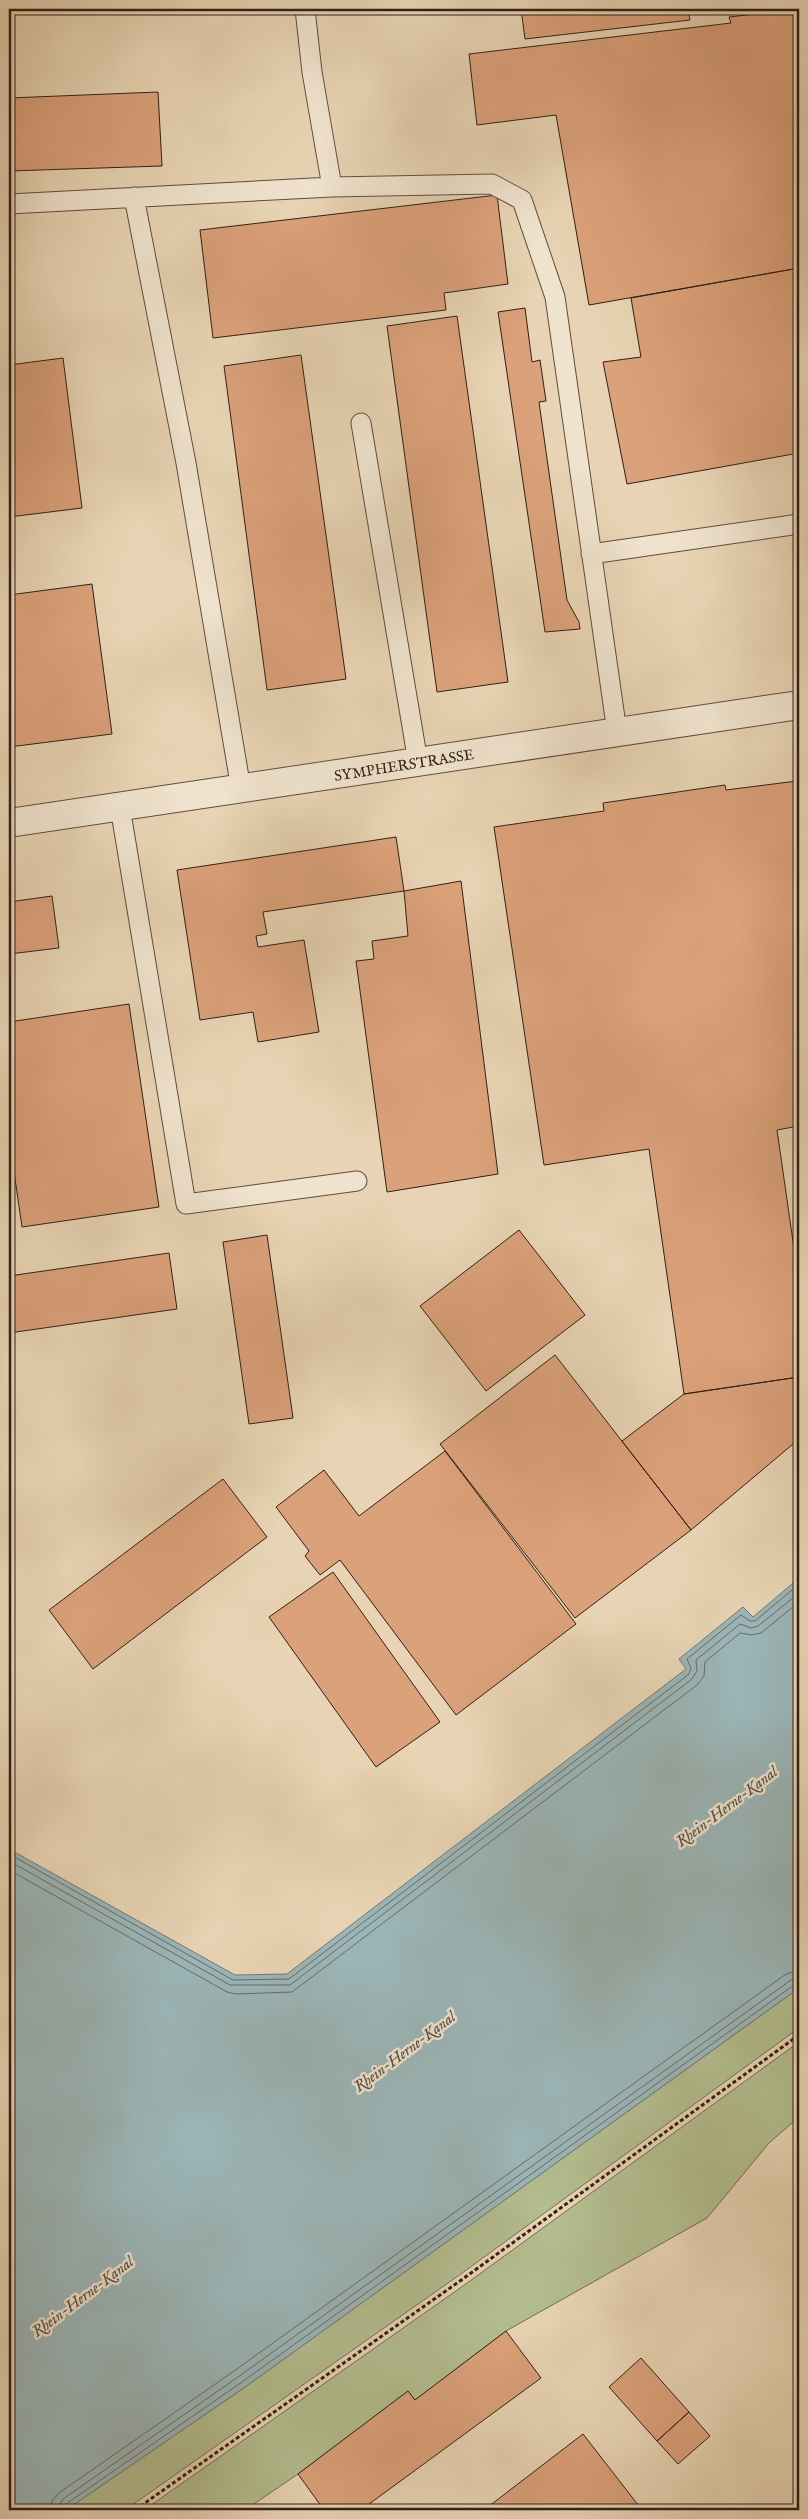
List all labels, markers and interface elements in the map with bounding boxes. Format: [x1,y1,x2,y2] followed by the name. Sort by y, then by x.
[333,745,475,786] street label: SYMPHERSTRASSE
[672,1762,783,1852] water label: Rhein-Herne-Kanal
[350,2007,461,2097] water label: Rhein-Herne-Kanal
[28,2252,139,2342] water label: Rhein-Herne-Kanal

